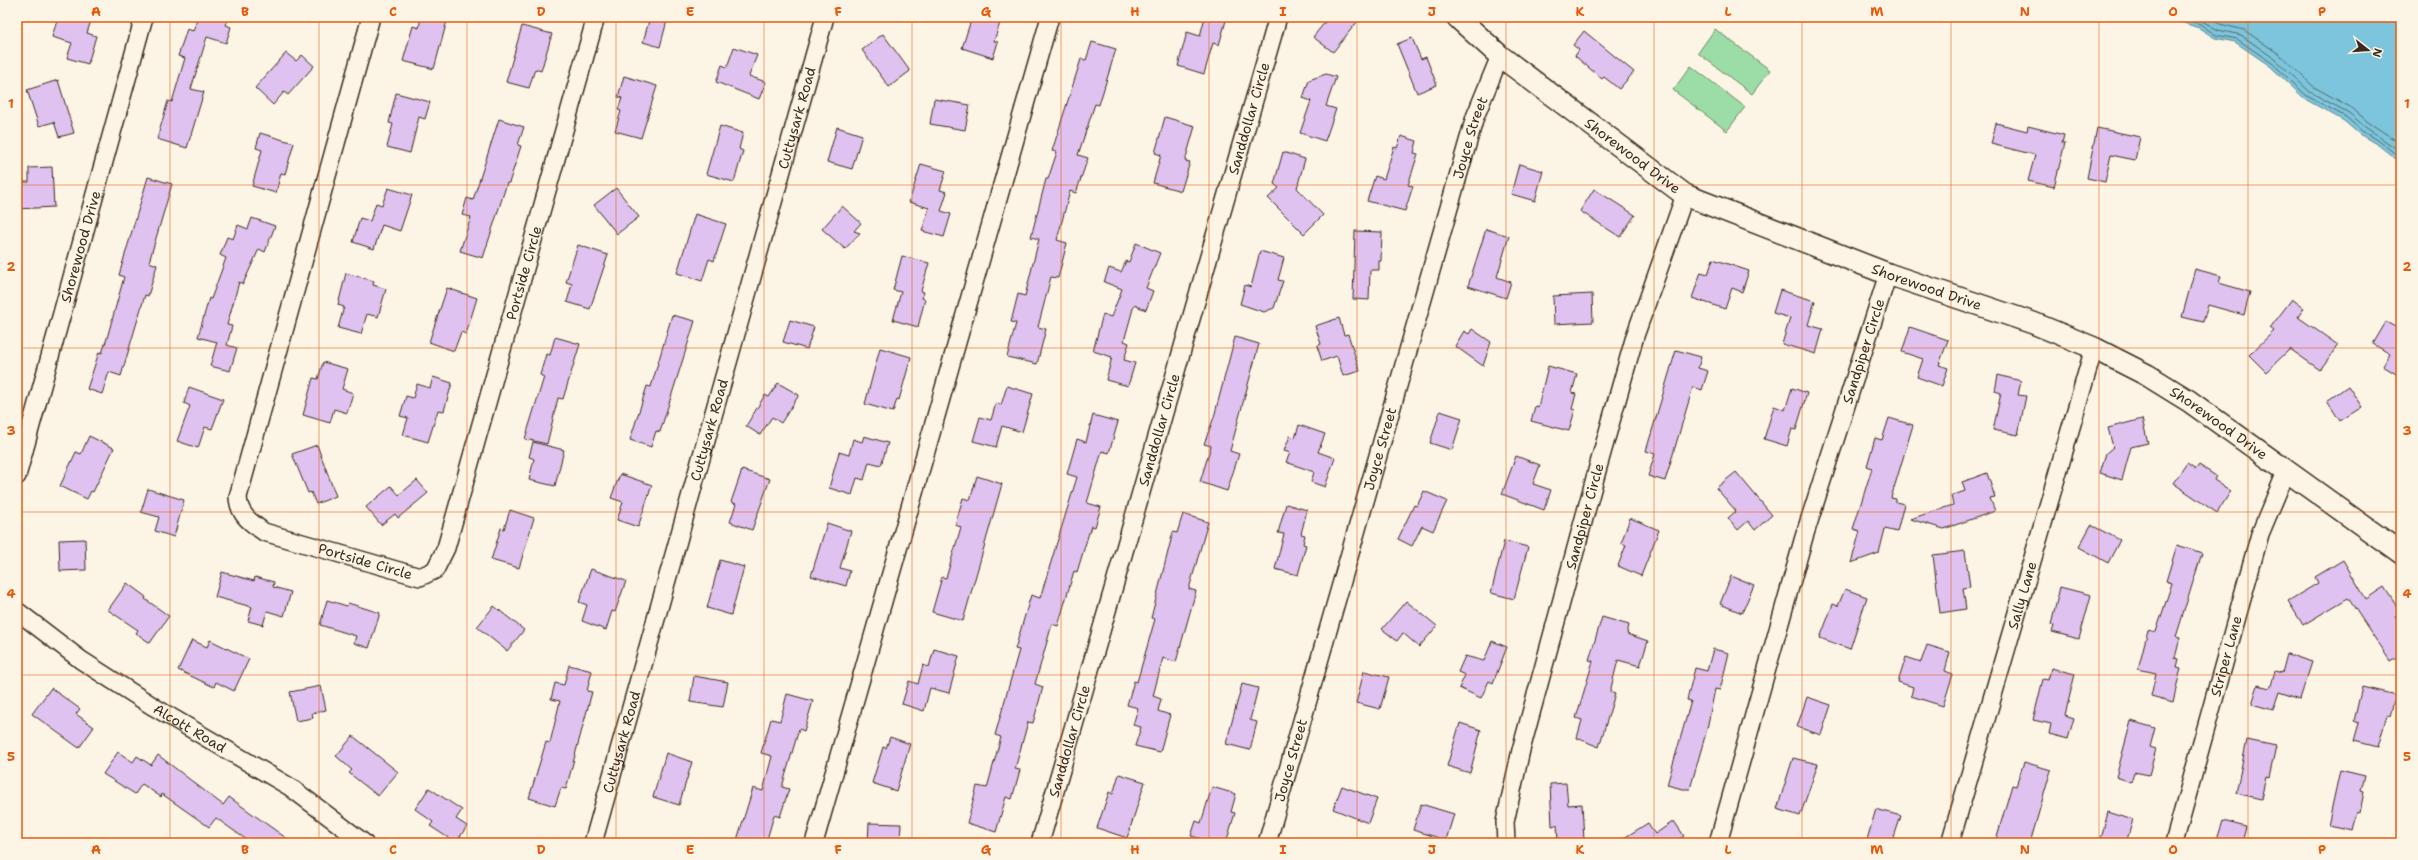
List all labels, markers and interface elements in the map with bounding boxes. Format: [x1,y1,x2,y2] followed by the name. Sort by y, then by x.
[91,3,101,20] text: A
[241,3,249,20] text: B
[389,3,397,20] text: C
[536,3,546,20] text: D
[686,3,695,20] text: E
[834,3,842,20] text: F
[981,3,992,20] text: G
[1130,3,1140,20] text: H
[1279,3,1287,20] text: I
[1428,3,1436,20] text: J
[1576,3,1585,20] text: K
[1724,3,1732,20] text: L
[1870,3,1884,20] text: M
[2020,3,2030,20] text: N
[2168,3,2178,20] text: O
[2318,3,2326,20] text: P
[2348,30,2388,70] north arrow
[2369,46,2386,59] text: N
[1224,60,1273,177] street label: Sanddollar Circle
[774,65,820,171] street label: Cuttysark Road
[1449,94,1491,181] street label: Joyce Street
[8,95,14,112] text: 1
[2404,95,2410,112] text: 1
[1581,114,1684,198] street label: Shorewood Drive
[56,189,105,305] street label: Shorewood Drive
[502,224,546,322] street label: Portside Circle
[6,258,16,275] text: 2
[2402,258,2412,275] text: 2
[1869,259,1984,314] street label: Shorewood Drive
[1838,296,1889,406] street label: Sandpiper Circle
[1134,372,1184,488] street label: Sanddollar Circle
[686,377,732,483] street label: Cuttysark Road
[2167,382,2271,463] street label: Shorewood Drive
[1360,405,1400,492] street label: Joyce Street
[6,422,16,439] text: 3
[2402,422,2412,439] text: 3
[1562,461,1608,571] street label: Sandpiper Circle
[316,539,414,583] street label: Portside Circle
[2004,559,2040,631] street label: Sally Lane
[6,585,16,602] text: 4
[2402,585,2412,602] text: 4
[2206,613,2246,699] street label: Striper Lane
[1045,683,1094,799] street label: Sanddollar Circle
[599,689,644,795] street label: Cuttysark Road
[150,700,230,757] street label: Alcott Road
[1270,717,1311,804] street label: Joyce Street
[7,748,15,765] text: 5
[2403,748,2411,765] text: 5
[91,841,101,858] text: A
[241,841,249,858] text: B
[389,841,397,858] text: C
[536,841,546,858] text: D
[686,841,695,858] text: E
[834,841,842,858] text: F
[981,841,992,858] text: G
[1130,841,1140,858] text: H
[1279,841,1287,858] text: I
[1428,841,1436,858] text: J
[1576,841,1585,858] text: K
[1724,841,1732,858] text: L
[1870,841,1884,858] text: M
[2020,841,2030,858] text: N
[2168,841,2178,858] text: O
[2318,841,2326,858] text: P

